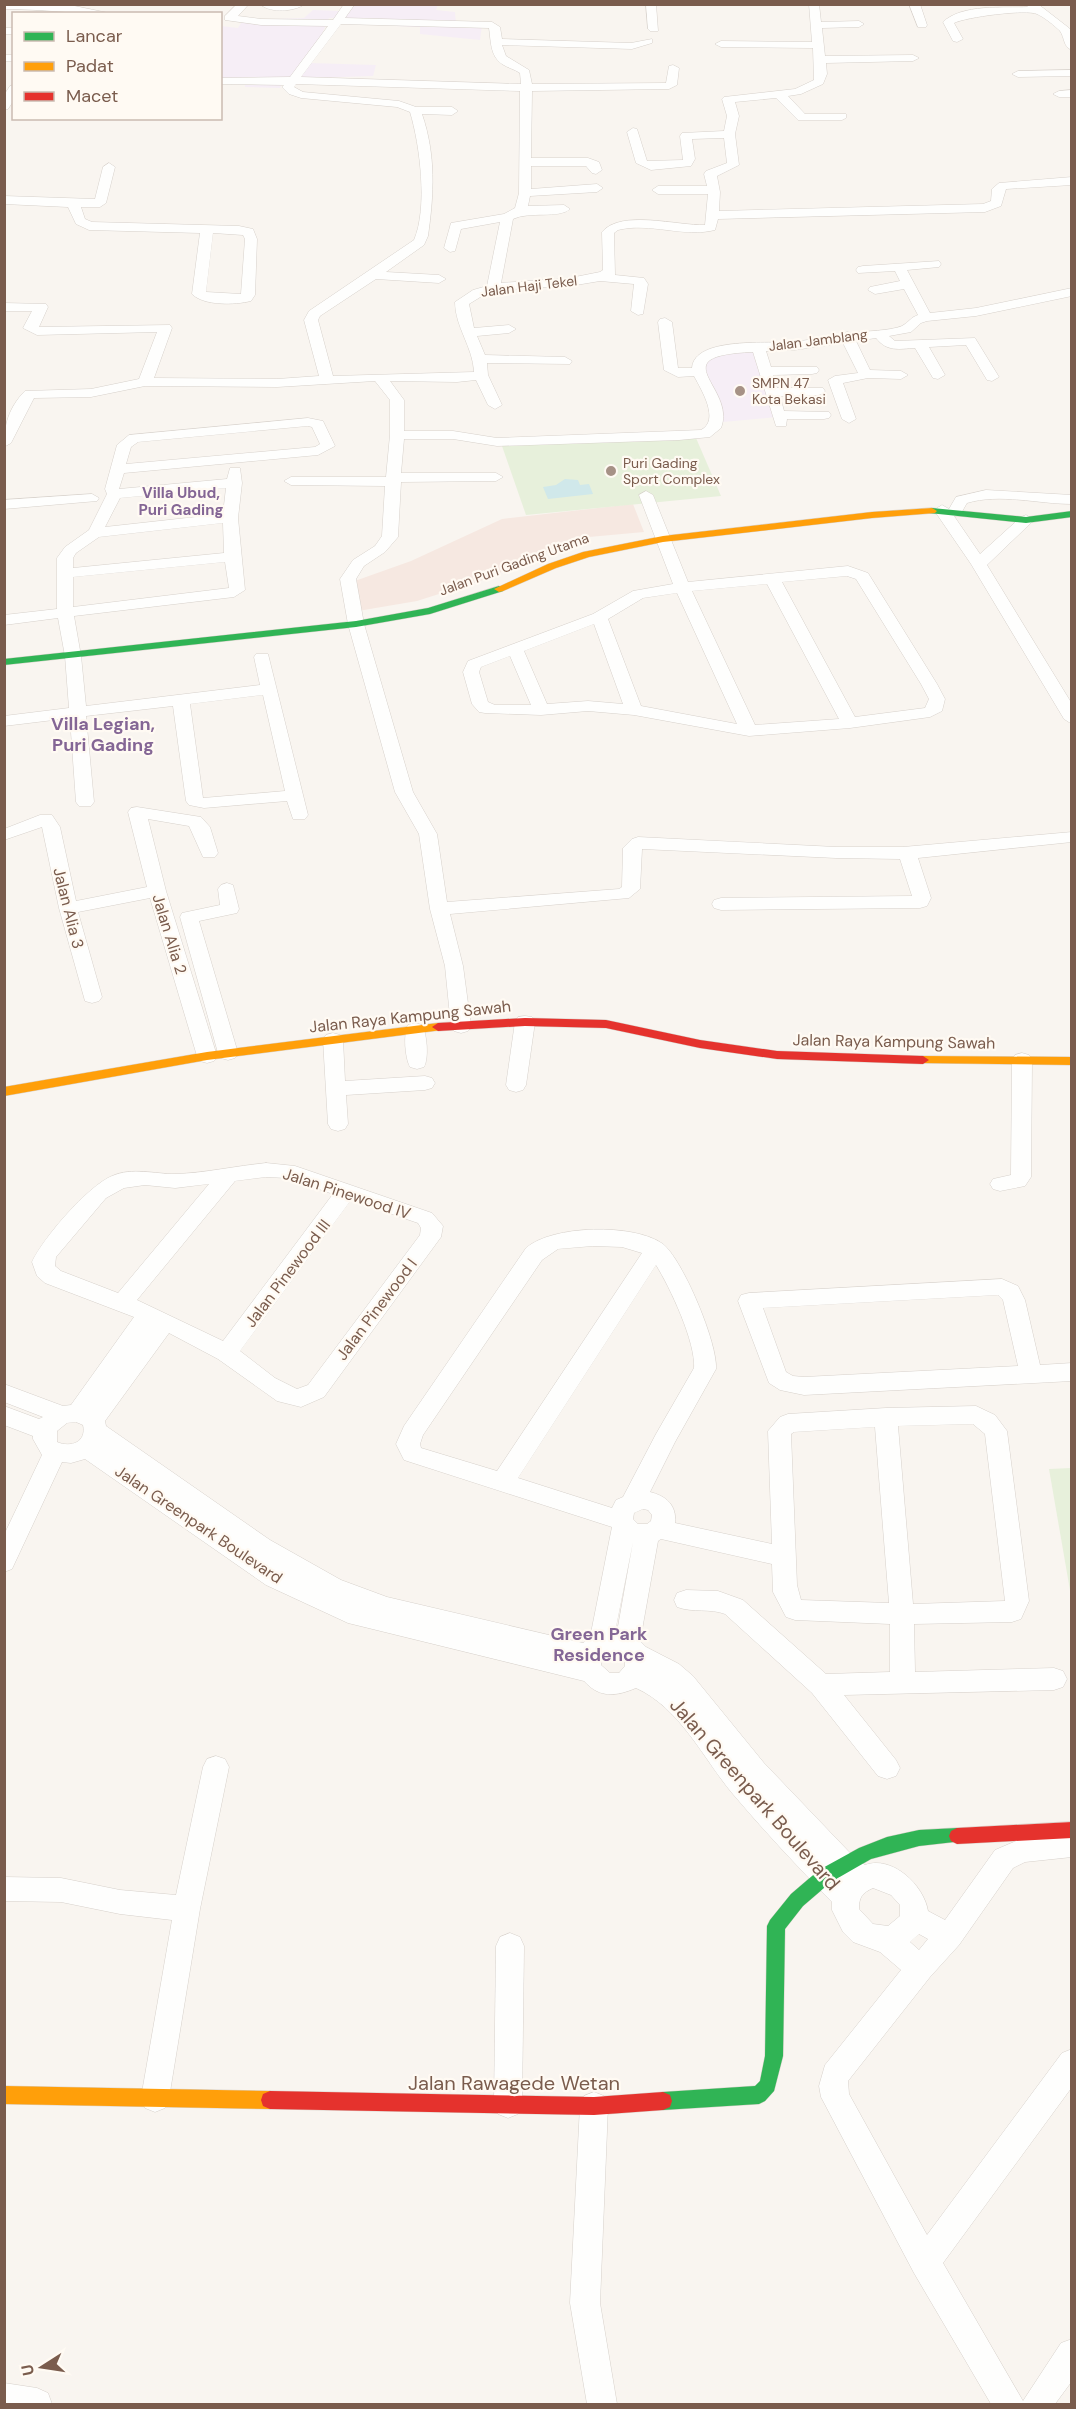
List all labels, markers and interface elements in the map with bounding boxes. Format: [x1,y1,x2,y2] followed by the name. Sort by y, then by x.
[12,12,222,120] legend
[66,24,123,48] text: Lancar
[66,54,114,78] text: Padat
[66,84,118,108] text: Macet
[480,271,578,301] street label: Jalan Haji Tekel
[767,325,869,355] street label: Jalan Jamblang
[752,374,826,408] place label: SMPN 47 Kota Bekasi
[733,384,747,398] marker: SMPN 47 Kota Bekasi
[623,454,720,488] place label: Puri Gading Sport Complex
[604,464,618,478] marker: Puri Gading Sport Complex
[139,483,223,520] district label: Villa Ubud, Puri Gading
[437,529,591,599] street label: Jalan Puri Gading Utama
[51,712,155,757] district label: Villa Legian, Puri Gading
[48,865,89,951] street label: Jalan Alia 3
[147,892,192,977] street label: Jalan Alia 2
[308,995,512,1038] street label: Jalan Raya Kampung Sawah
[792,1029,996,1054] street label: Jalan Raya Kampung Sawah
[280,1163,414,1224] street label: Jalan Pinewood IV
[240,1215,335,1331] street label: Jalan Pinewood III
[331,1254,422,1365] street label: Jalan Pinewood I
[111,1460,286,1588] street label: Jalan Greenpark Boulevard
[550,1622,648,1667] district label: Green Park Residence
[664,1692,846,1896] street label: Jalan Greenpark Boulevard
[408,2070,620,2096] street label: Jalan Rawagede Wetan
[12,2337,72,2397] north arrow
[16,2362,39,2378] text: U

